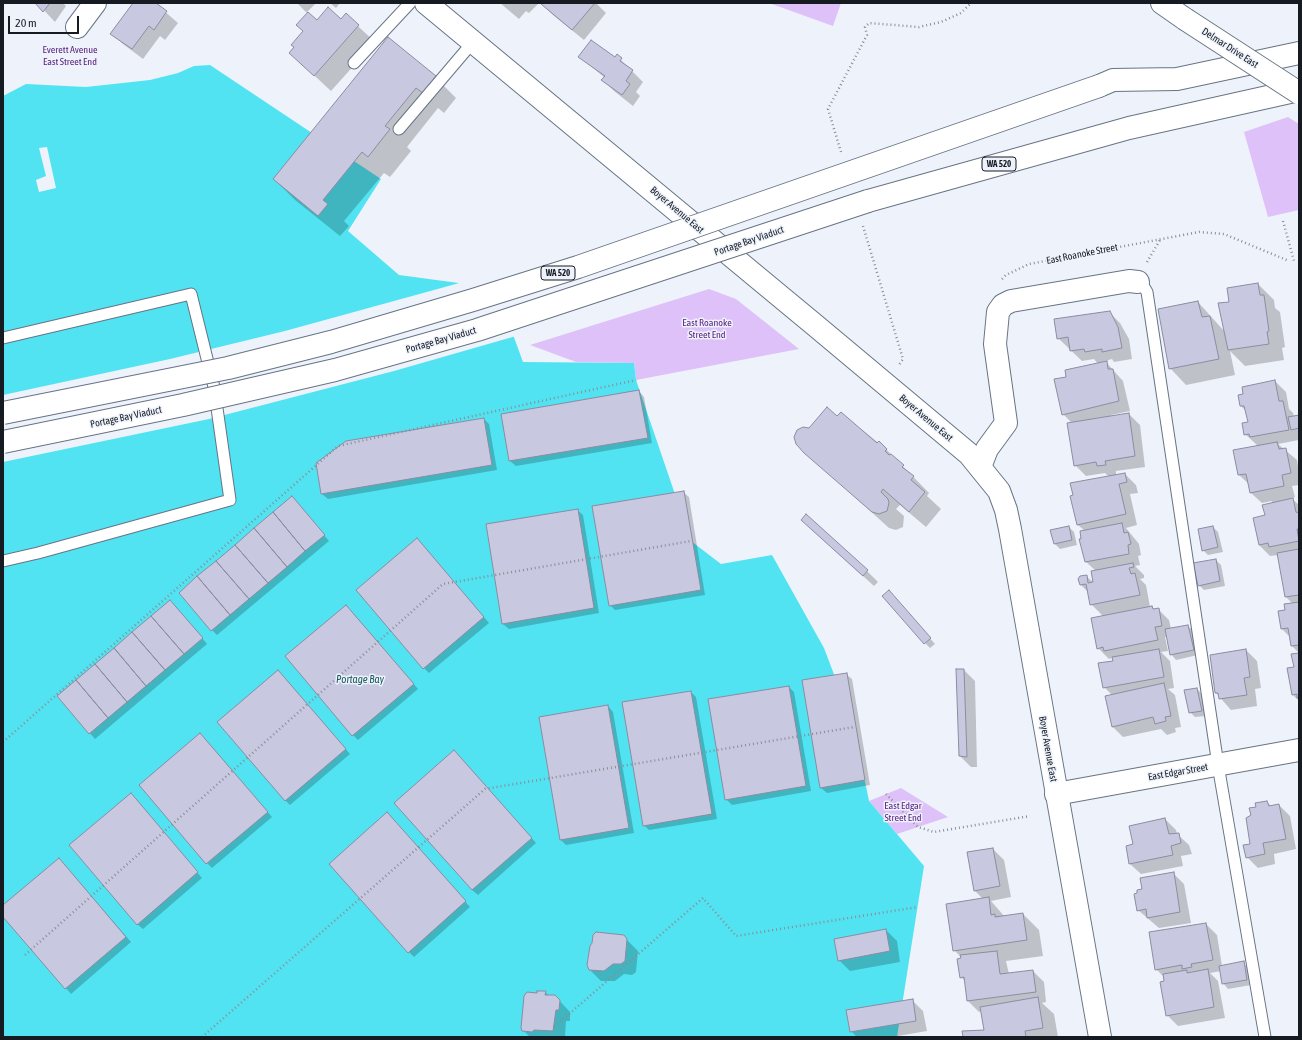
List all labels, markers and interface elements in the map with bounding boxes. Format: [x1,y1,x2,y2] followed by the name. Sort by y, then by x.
[10,8,81,34] scale bar
[15,16,37,30] text: 20 m
[1199,25,1261,71] street label: Delmar Drive East
[42,44,98,68] park label: Everett Avenue East Street End
[982,157,1016,171] road number: WA 520
[648,184,706,236] street label: Boyer Avenue East
[713,223,785,259] street label: Portage Bay Viaduct
[1045,241,1119,267] street label: East Roanoke Street
[541,266,575,280] road number: WA 520
[682,317,732,340] park label: East Roanoke Street End
[404,324,478,356] street label: Portage Bay Viaduct
[897,392,955,444] street label: Boyer Avenue East
[89,404,163,430] street label: Portage Bay Viaduct
[336,673,384,687] water label: Portage Bay
[1036,715,1060,783] street label: Boyer Avenue East
[1147,761,1209,783] street label: East Edgar Street
[884,800,922,824] park label: East Edgar Street End

